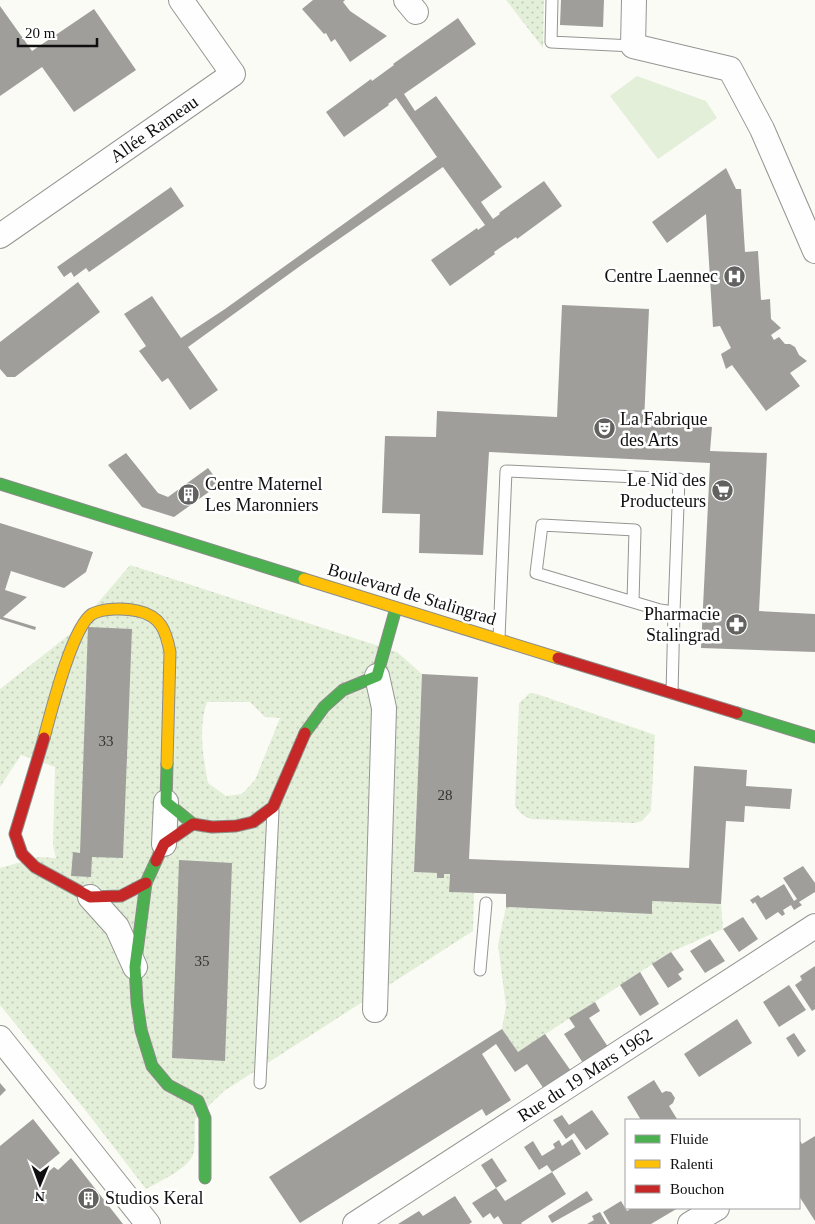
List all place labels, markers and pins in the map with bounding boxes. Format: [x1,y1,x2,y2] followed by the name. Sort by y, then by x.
[722,264,746,288] hospital icon: Centre Laennec
[605,266,718,286] place label: Centre Laennec
[620,409,707,450] place label: La Fabrique des Arts
[592,417,616,441] theatre icon: La Fabrique des Arts
[620,470,706,511] place label: Le Nid des Producteurs
[205,474,322,515] place label: Centre Maternel Les Maronniers
[710,478,734,502] supermarket icon: Le Nid des Producteurs
[177,482,201,506] building icon: Centre Maternel Les Maronniers
[644,604,720,645] place label: Pharmacie Stalingrad
[724,612,748,636] pharmacy icon: Pharmacie Stalingrad
[77,1186,101,1210] building icon: Studios Keral
[105,1188,204,1208] place label: Studios Keral

